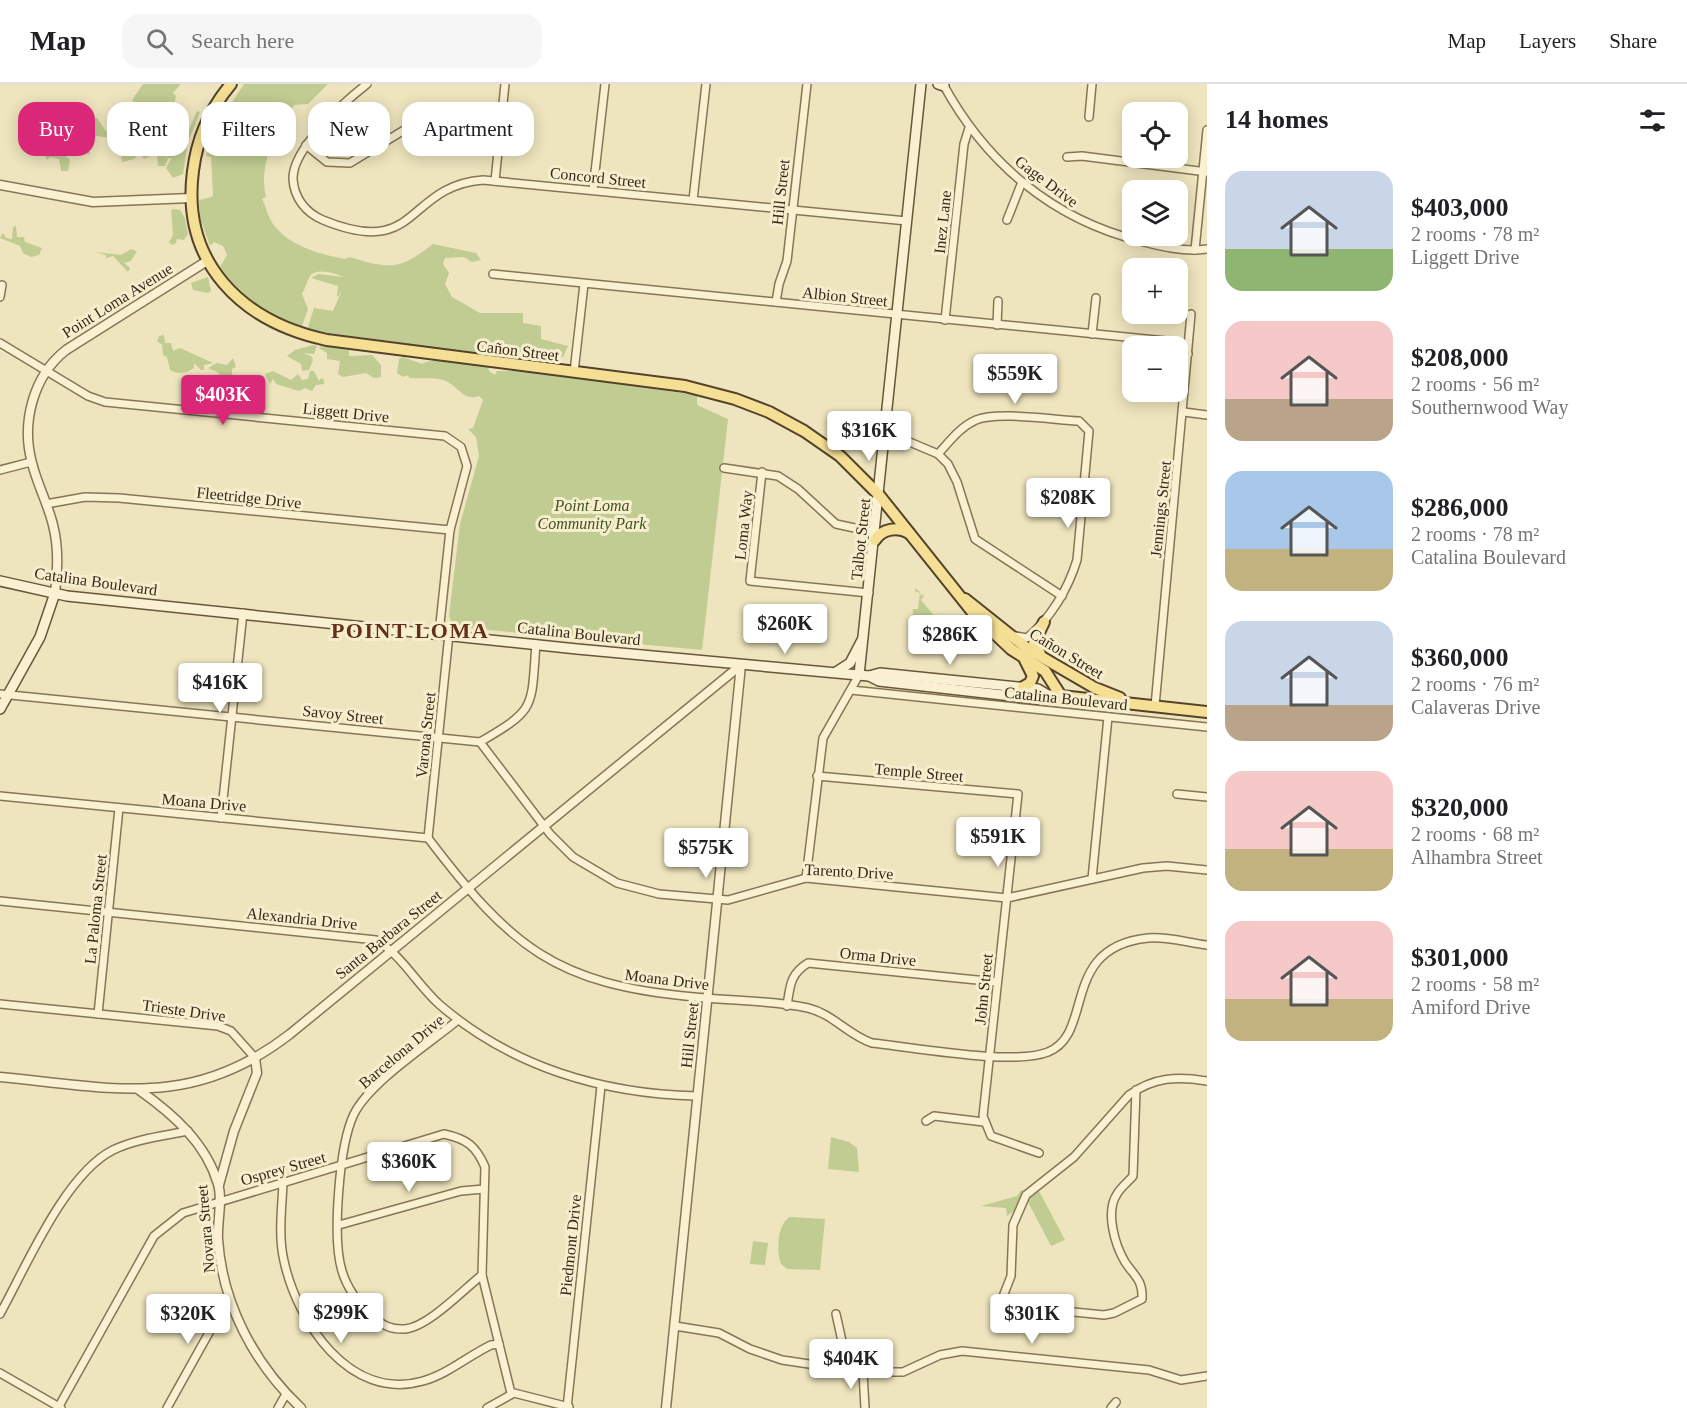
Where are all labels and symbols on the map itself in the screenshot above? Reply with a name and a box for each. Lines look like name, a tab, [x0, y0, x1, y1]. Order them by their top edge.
street label: Gage Drive	[1011, 152, 1081, 211]
street label: Hill Street	[769, 158, 792, 226]
street label: Concord Street	[549, 164, 647, 191]
street label: Inez Lane	[931, 190, 954, 255]
street label: Point Loma Avenue	[59, 260, 176, 341]
street label: Albion Street	[801, 284, 889, 309]
street label: Cañon Street	[476, 337, 561, 364]
pin: $559K	[973, 354, 1057, 405]
pin: $403K	[181, 375, 265, 426]
street label: Liggett Drive	[302, 400, 390, 426]
pin: $316K	[827, 411, 911, 462]
street label: Jennings Street	[1147, 459, 1175, 558]
pin: $208K	[1026, 478, 1110, 529]
street label: Fleetridge Drive	[196, 484, 302, 512]
street label: Loma Way	[731, 489, 757, 561]
park label: Point Loma Community Park	[538, 497, 647, 533]
street label: Talbot Street	[848, 497, 873, 581]
street label: Catalina Boulevard	[33, 564, 158, 599]
pin: $260K	[743, 604, 827, 655]
pin: $286K	[908, 615, 992, 666]
district label: POINT LOMA	[331, 618, 489, 643]
street label: Catalina Boulevard	[516, 619, 641, 648]
street label: Cañon Street	[1027, 625, 1107, 682]
pin: $416K	[178, 663, 262, 714]
street label: Catalina Boulevard	[1003, 684, 1128, 713]
street label: Varona Street	[413, 691, 439, 779]
street label: Savoy Street	[302, 702, 385, 728]
street label: Temple Street	[874, 760, 965, 786]
street label: Moana Drive	[161, 790, 247, 815]
pin: $591K	[956, 817, 1040, 868]
pin: $575K	[664, 828, 748, 879]
street label: La Paloma Street	[81, 853, 110, 965]
street label: Tarento Drive	[804, 861, 894, 882]
street label: Santa Barbara Street	[332, 886, 445, 982]
street label: Alexandria Drive	[246, 904, 358, 933]
street label: Orma Drive	[839, 944, 917, 969]
street label: John Street	[971, 952, 996, 1026]
street label: Moana Drive	[624, 966, 710, 993]
street label: Trieste Drive	[141, 996, 227, 1025]
street label: Hill Street	[678, 1001, 701, 1069]
street label: Barcelona Drive	[356, 1011, 447, 1092]
pin: $360K	[367, 1142, 451, 1193]
street label: Osprey Street	[239, 1148, 328, 1190]
street label: Novara Street	[193, 1184, 218, 1274]
street label: Piedmont Drive	[557, 1194, 584, 1297]
pin: $299K	[299, 1293, 383, 1344]
pin: $320K	[146, 1294, 230, 1345]
pin: $301K	[990, 1294, 1074, 1345]
pin: $404K	[809, 1339, 893, 1390]

